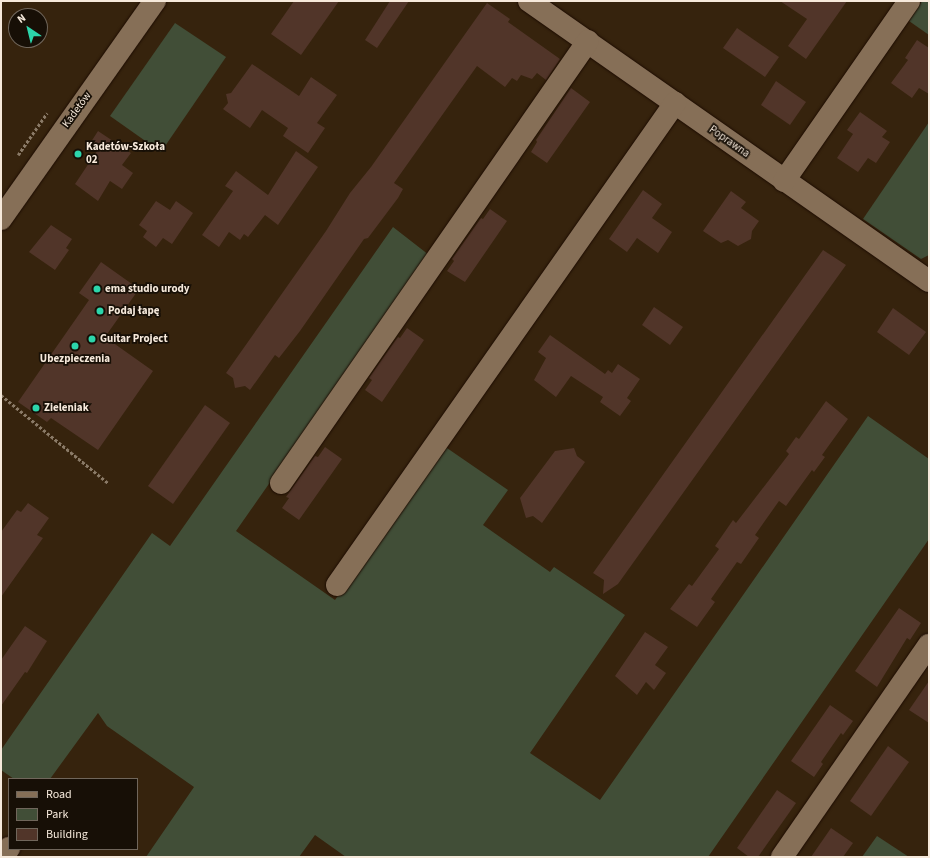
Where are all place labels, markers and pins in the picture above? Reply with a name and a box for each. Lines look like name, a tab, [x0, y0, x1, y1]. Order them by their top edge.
place label: Kadetów-Szkoła 02	[86, 141, 165, 167]
marker: Kadetów-Szkoła 02	[73, 149, 83, 159]
place label: ema studio urody	[105, 282, 190, 296]
marker: ema studio urody	[92, 284, 102, 294]
place label: Podaj łapę	[108, 304, 160, 318]
marker: Podaj łapę	[95, 306, 105, 316]
place label: Guitar Project	[100, 332, 168, 346]
marker: Guitar Project	[87, 334, 97, 344]
marker: Ubezpieczenia	[70, 341, 80, 351]
place label: Ubezpieczenia	[40, 352, 110, 366]
place label: Zieleniak	[44, 401, 89, 415]
marker: Zieleniak	[31, 403, 41, 413]

